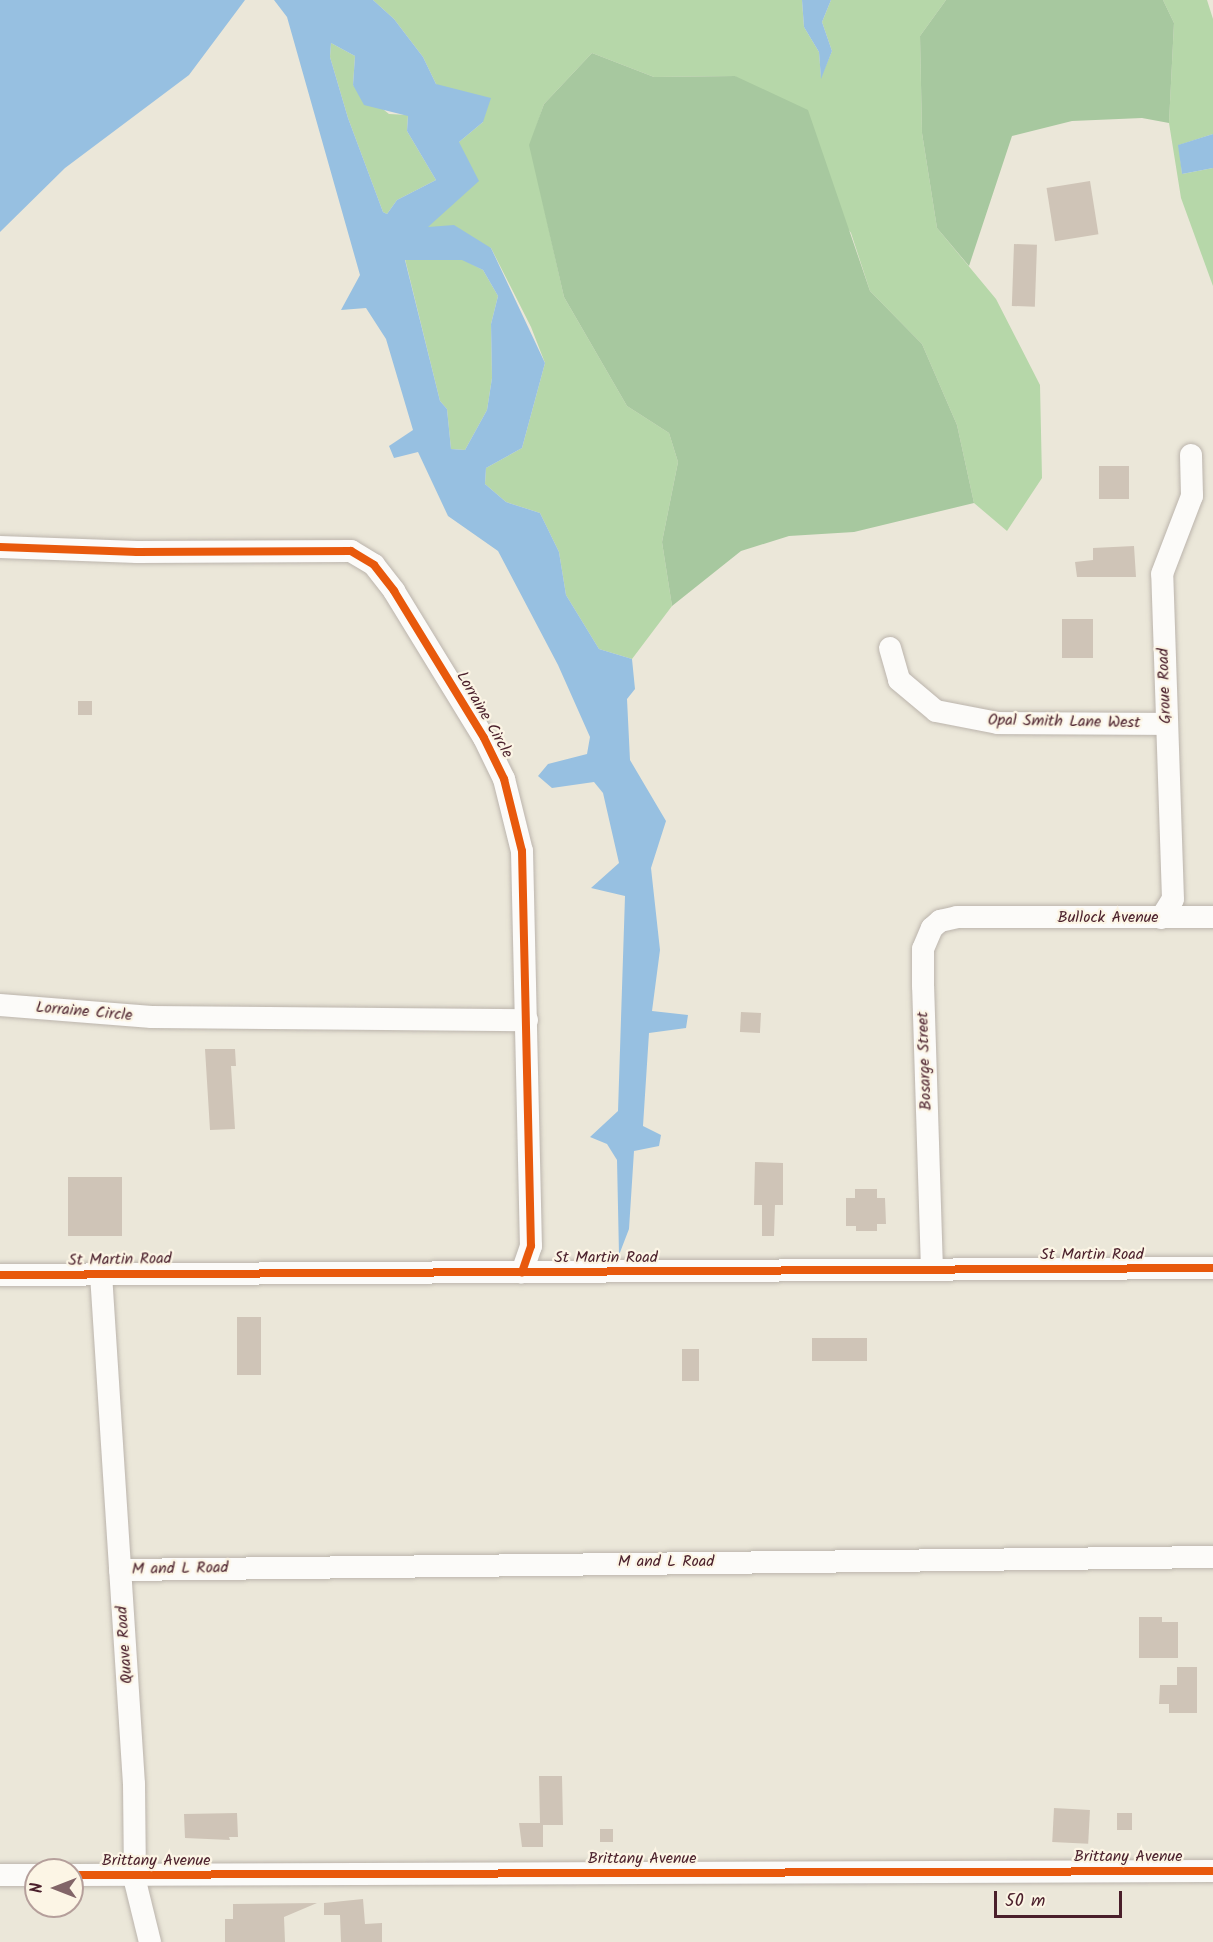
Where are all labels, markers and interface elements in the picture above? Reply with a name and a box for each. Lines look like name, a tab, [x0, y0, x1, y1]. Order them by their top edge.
street label: Groue Road	[1154, 648, 1176, 724]
street label: Lorraine Circle	[451, 668, 517, 762]
street label: Opal Smith Lane West	[988, 711, 1140, 733]
street label: Bullock Avenue	[1057, 908, 1159, 928]
street label: Lorraine Circle	[35, 998, 133, 1026]
street label: Bosarge Street	[914, 1011, 936, 1111]
street label: St Martin Road	[1040, 1245, 1144, 1265]
street label: St Martin Road	[554, 1248, 658, 1268]
street label: St Martin Road	[68, 1249, 172, 1271]
street label: M and L Road	[618, 1552, 714, 1572]
street label: M and L Road	[131, 1559, 229, 1579]
street label: Quave Road	[113, 1605, 137, 1685]
street label: Brittany Avenue	[1074, 1847, 1182, 1867]
street label: Brittany Avenue	[588, 1849, 696, 1869]
street label: Brittany Avenue	[102, 1851, 210, 1871]
north arrow	[24, 1858, 84, 1918]
scale bar	[997, 1879, 1124, 1917]
text: N	[25, 1883, 50, 1893]
text: 50 m	[1005, 1887, 1045, 1916]

